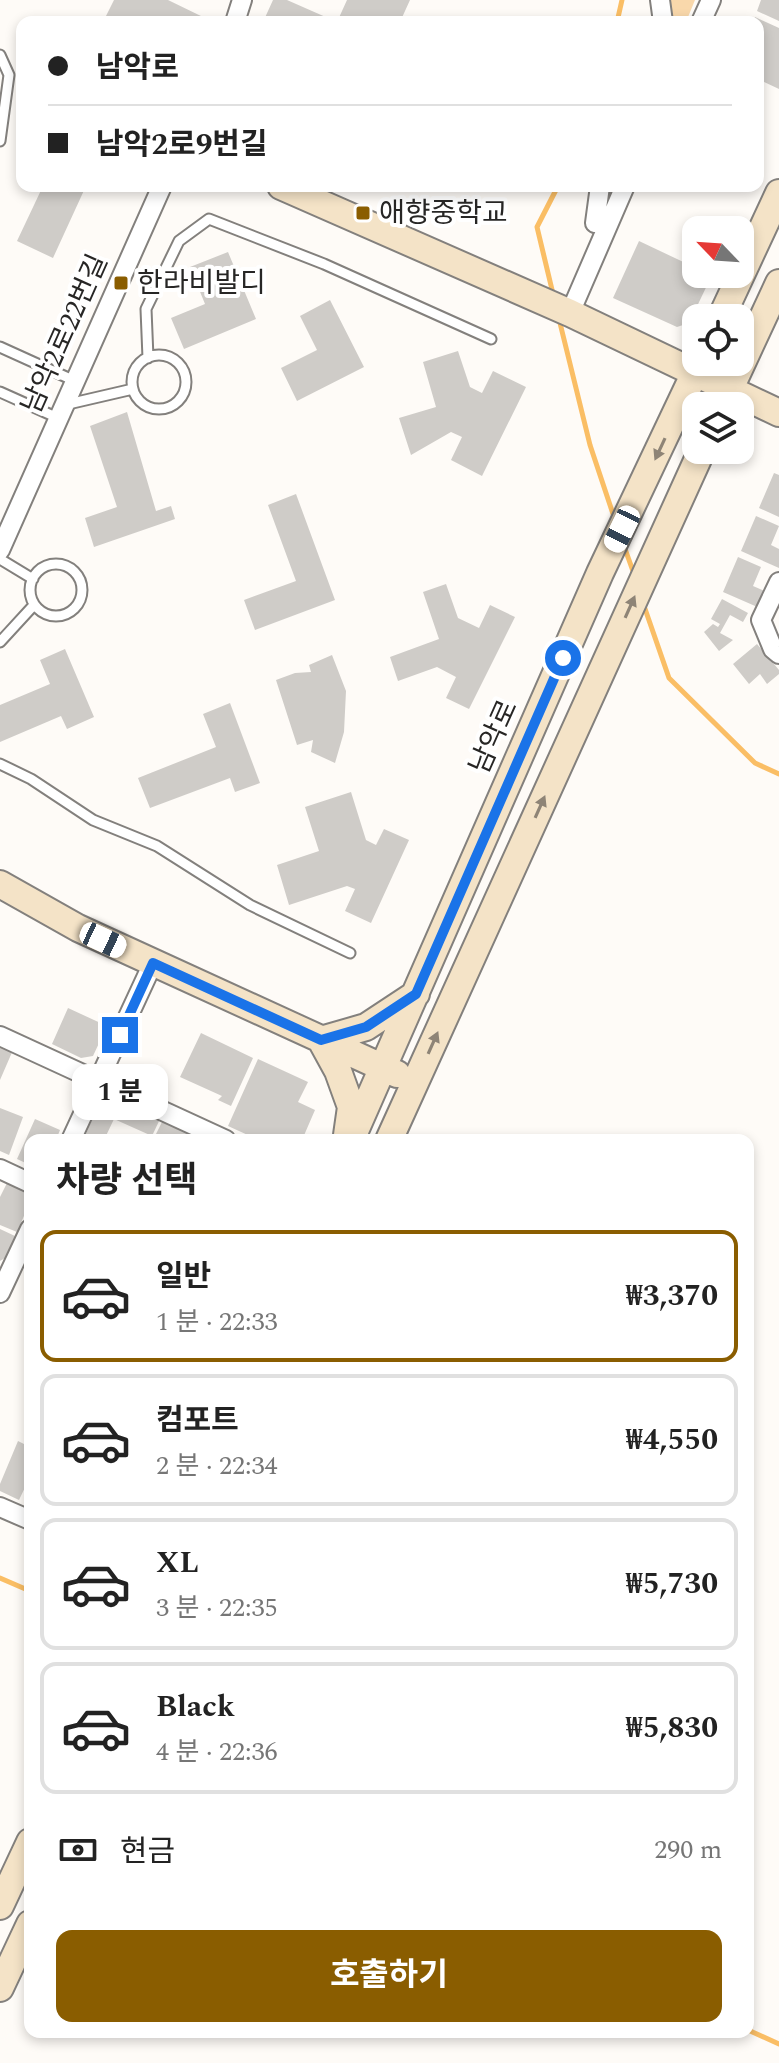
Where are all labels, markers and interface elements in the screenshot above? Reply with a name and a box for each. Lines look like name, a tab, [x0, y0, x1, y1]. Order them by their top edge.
text: 남악로	[96, 45, 179, 91]
text: 남악2로9번길	[96, 122, 268, 168]
place label: 애향중학교	[379, 192, 508, 235]
marker: 애향중학교	[354, 204, 372, 222]
north arrow	[682, 216, 754, 288]
map controls	[682, 216, 754, 464]
street label: 남악2로22번길	[11, 247, 119, 421]
place label: 한라비발디	[137, 262, 266, 305]
marker: 한라비발디	[112, 274, 130, 292]
button: locate	[682, 304, 754, 376]
button: layers	[682, 392, 754, 464]
one-way arrow	[653, 437, 667, 461]
car	[601, 502, 643, 556]
one-way arrow	[623, 595, 637, 618]
route start	[545, 640, 581, 676]
street label: 남악로	[459, 693, 529, 781]
one-way arrow	[533, 795, 547, 818]
car	[76, 919, 130, 961]
route end	[102, 1017, 138, 1053]
one-way arrow	[426, 1032, 440, 1055]
callout: 1 분	[72, 1063, 168, 1119]
text: 1 분	[97, 1072, 143, 1112]
text: 차량 선택	[56, 1154, 197, 1209]
text: 일반	[156, 1254, 211, 1300]
icon: car	[60, 1260, 132, 1332]
text: ₩3,370	[626, 1273, 718, 1319]
text: 1 분 · 22:33	[156, 1302, 277, 1342]
text: 컴포트	[156, 1398, 239, 1444]
icon: car	[60, 1404, 132, 1476]
text: ₩4,550	[626, 1417, 718, 1463]
text: 2 분 · 22:34	[156, 1446, 277, 1486]
text: XL	[156, 1540, 199, 1586]
icon: car	[60, 1548, 132, 1620]
text: ₩5,730	[626, 1561, 718, 1607]
text: 3 분 · 22:35	[156, 1588, 277, 1628]
text: Black	[156, 1684, 235, 1730]
icon: car	[60, 1692, 132, 1764]
text: ₩5,830	[626, 1705, 718, 1751]
text: 4 분 · 22:36	[156, 1732, 277, 1772]
icon: cash	[56, 1828, 100, 1872]
text: 현금	[120, 1829, 175, 1875]
text: 290 m	[654, 1830, 722, 1870]
button: 호출하기	[56, 1930, 722, 2022]

